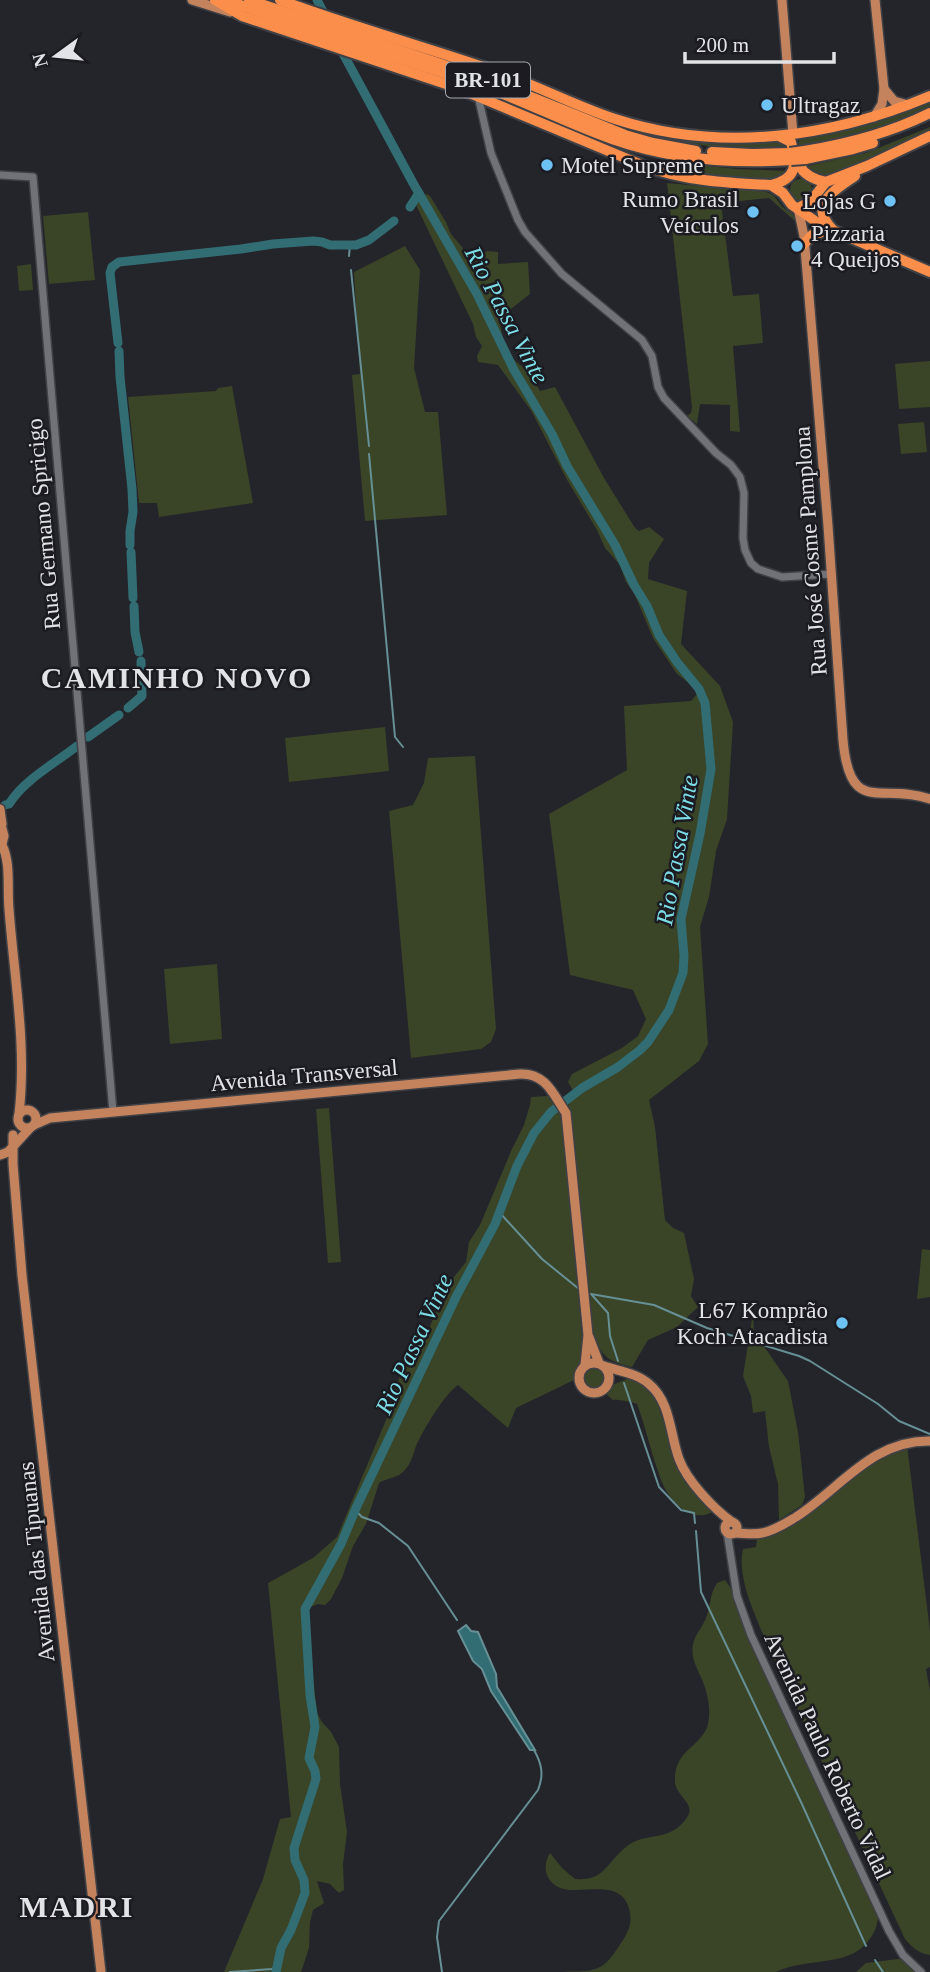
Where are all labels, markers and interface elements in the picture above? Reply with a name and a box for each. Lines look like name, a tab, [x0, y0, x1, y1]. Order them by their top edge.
north arrow	[21, 21, 91, 91]
scale bar	[685, 21, 834, 65]
text: 200 m	[696, 33, 749, 57]
text: N	[28, 51, 52, 70]
road number: BR-101	[446, 62, 530, 98]
place label: Ultragaz	[781, 93, 860, 118]
marker: Ultragaz	[759, 97, 775, 113]
place label: Motel Supreme	[561, 153, 703, 178]
marker: Motel Supreme	[539, 157, 555, 173]
place label: Rumo Brasil Veículos	[622, 187, 739, 238]
place label: Lojas G	[803, 189, 876, 214]
marker: Lojas G	[882, 193, 898, 209]
marker: Rumo Brasil Veículos	[745, 204, 761, 220]
place label: Pizzaria 4 Queijos	[811, 221, 900, 272]
marker: Pizzaria 4 Queijos	[789, 238, 805, 254]
water label: Rio Passa Vinte	[459, 241, 554, 388]
street label: Rua Germano Spricigo	[22, 417, 65, 631]
street label: Rua José Cosme Pamplona	[789, 425, 832, 676]
district label: CAMINHO NOVO	[41, 661, 313, 694]
water label: Rio Passa Vinte	[651, 773, 703, 928]
street label: Avenida Transversal	[209, 1055, 399, 1096]
water label: Rio Passa Vinte	[370, 1270, 458, 1419]
place label: L67 Komprão Koch Atacadista	[677, 1298, 828, 1349]
marker: L67 Komprão Koch Atacadista	[834, 1315, 850, 1331]
street label: Avenida das Tipuanas	[14, 1460, 59, 1663]
street label: Avenida Paulo Roberto Vidal	[759, 1629, 896, 1884]
district label: MADRI	[20, 1890, 135, 1923]

